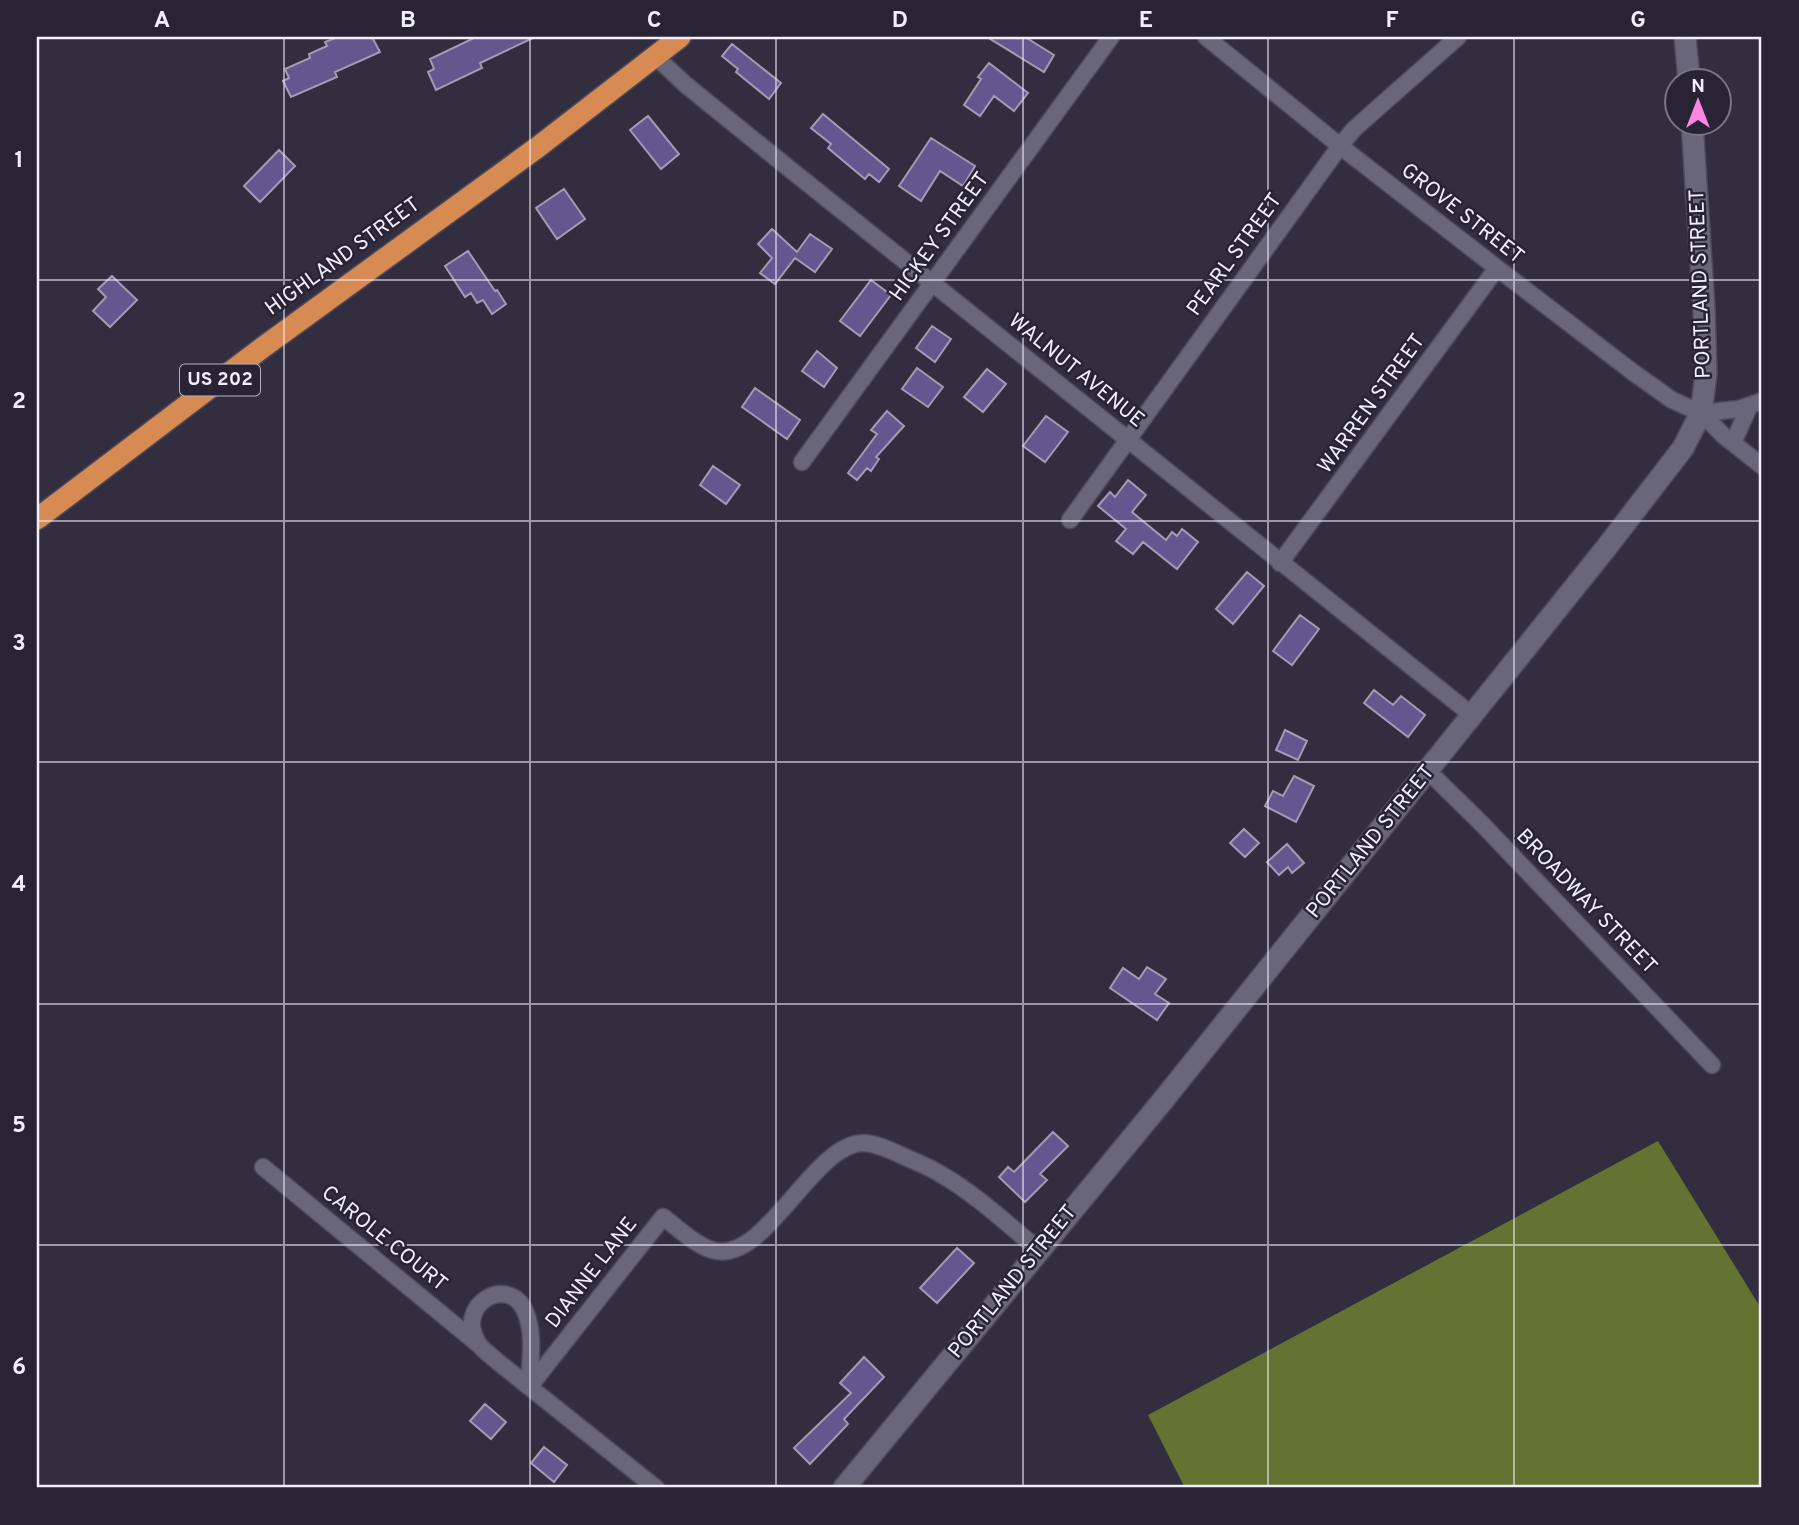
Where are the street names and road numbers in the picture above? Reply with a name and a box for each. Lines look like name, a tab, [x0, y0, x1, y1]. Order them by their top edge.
street label: GROVE STREET	[1395, 157, 1529, 271]
street label: HICKEY STREET	[884, 167, 996, 307]
street label: PEARL STREET	[1181, 188, 1289, 322]
street label: PORTLAND STREET	[1684, 189, 1718, 379]
street label: HIGHLAND STREET	[260, 192, 426, 322]
street label: WALNUT AVENUE	[1003, 308, 1149, 434]
street label: WARREN STREET	[1312, 329, 1432, 479]
road number: US 202	[180, 364, 260, 396]
street label: PORTLAND STREET	[1301, 760, 1441, 924]
street label: BROADWAY STREET	[1510, 824, 1662, 980]
street label: CAROLE COURT	[316, 1180, 452, 1298]
street label: PORTLAND STREET	[943, 1200, 1083, 1364]
street label: DIANNE LANE	[540, 1212, 644, 1334]

